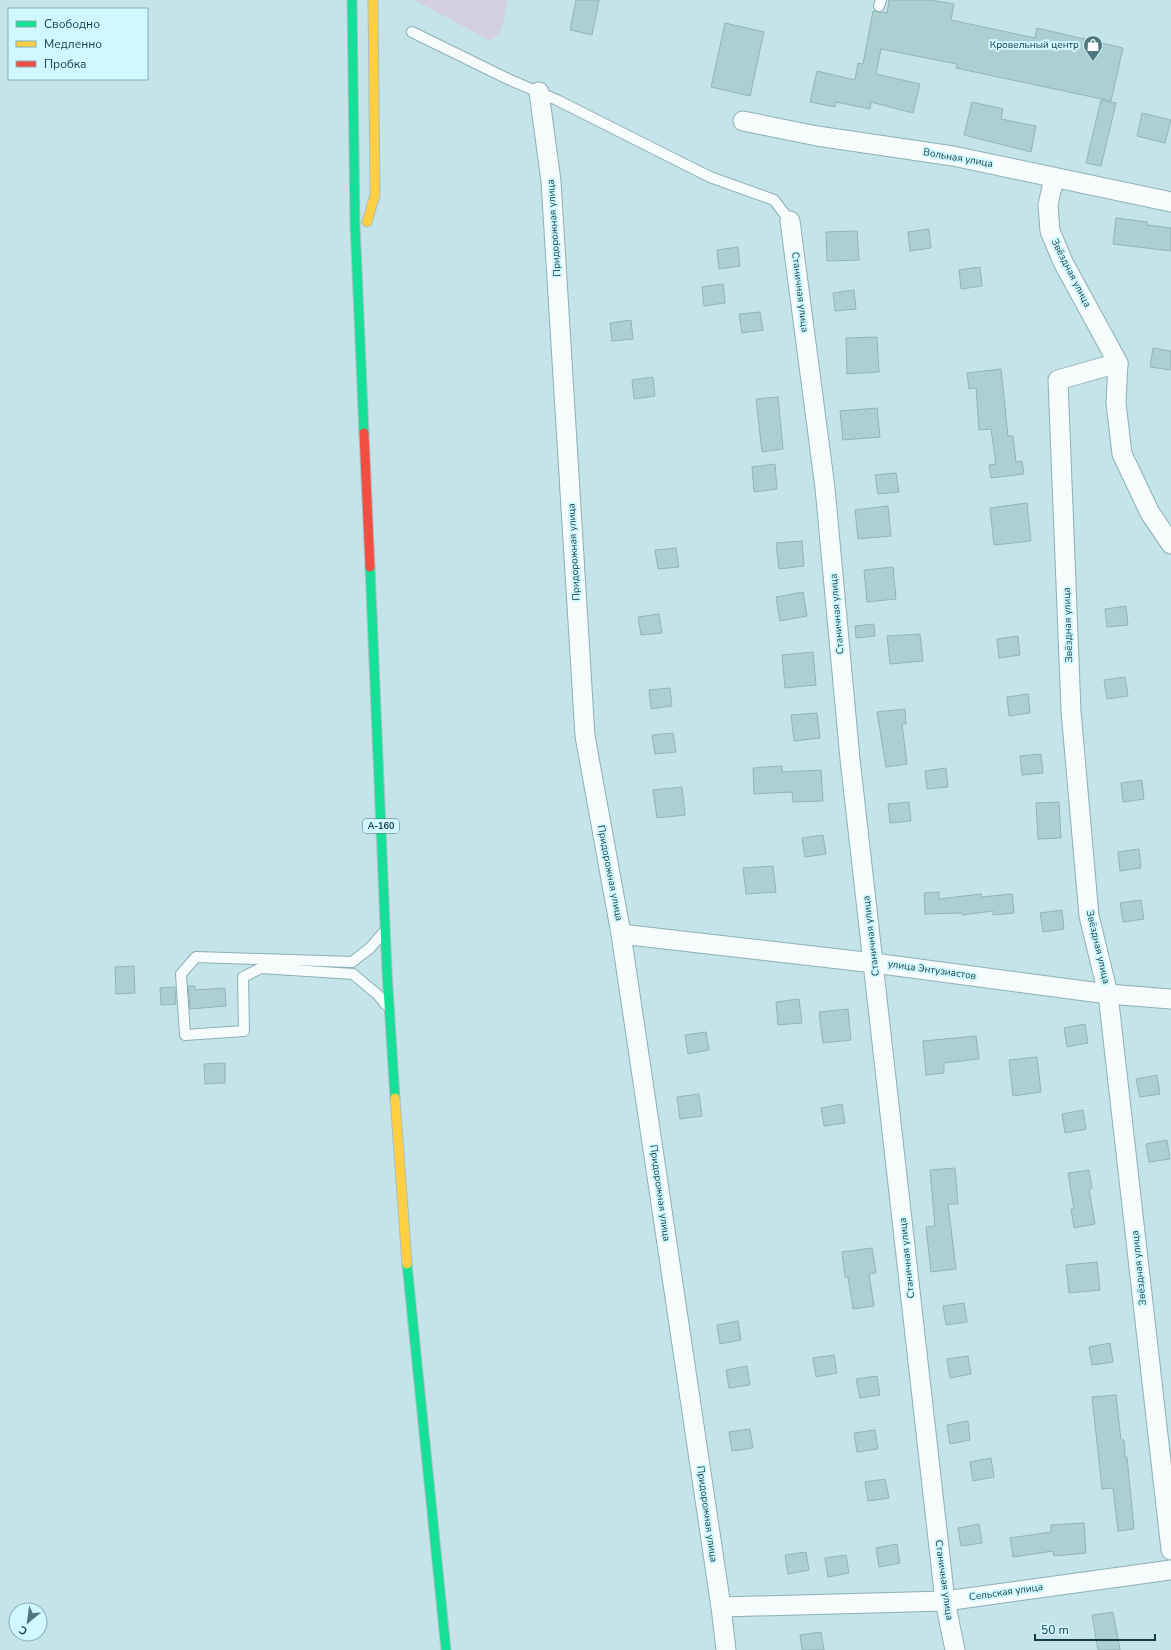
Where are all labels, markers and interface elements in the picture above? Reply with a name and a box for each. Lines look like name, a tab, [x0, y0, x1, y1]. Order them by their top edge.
legend	[8, 8, 148, 80]
text: Свободно	[44, 16, 100, 32]
shop icon: Кровельный центр	[1082, 34, 1104, 62]
text: Медленно	[44, 36, 102, 52]
place label: Кровельный центр	[990, 38, 1079, 52]
text: Пробка	[44, 56, 87, 72]
street label: Вольная улица	[922, 145, 994, 171]
street label: Придорожная улица	[544, 179, 564, 277]
street label: Звёздная улица	[1048, 236, 1094, 310]
street label: Станичная улица	[788, 251, 812, 333]
street label: Придорожная улица	[564, 503, 584, 601]
street label: Станичная улица	[827, 573, 847, 655]
street label: Звёздная улица	[1060, 587, 1076, 663]
road number: А-160	[363, 819, 399, 833]
street label: Придорожная улица	[594, 824, 626, 922]
street label: Станичная улица	[859, 895, 883, 977]
street label: Звёздная улица	[1083, 909, 1113, 985]
street label: улица Энтузиастов	[887, 957, 978, 983]
street label: Придорожная улица	[646, 1144, 674, 1242]
street label: Станичная улица	[896, 1217, 918, 1299]
street label: Звёздная улица	[1128, 1230, 1150, 1306]
street label: Придорожная улица	[693, 1465, 721, 1563]
street label: Станичная улица	[931, 1539, 957, 1621]
street label: Сельская улица	[968, 1580, 1044, 1604]
north arrow	[8, 1602, 48, 1642]
scale bar	[1035, 1616, 1155, 1642]
text: С	[16, 1622, 30, 1639]
text: 50 m	[1041, 1622, 1069, 1638]

